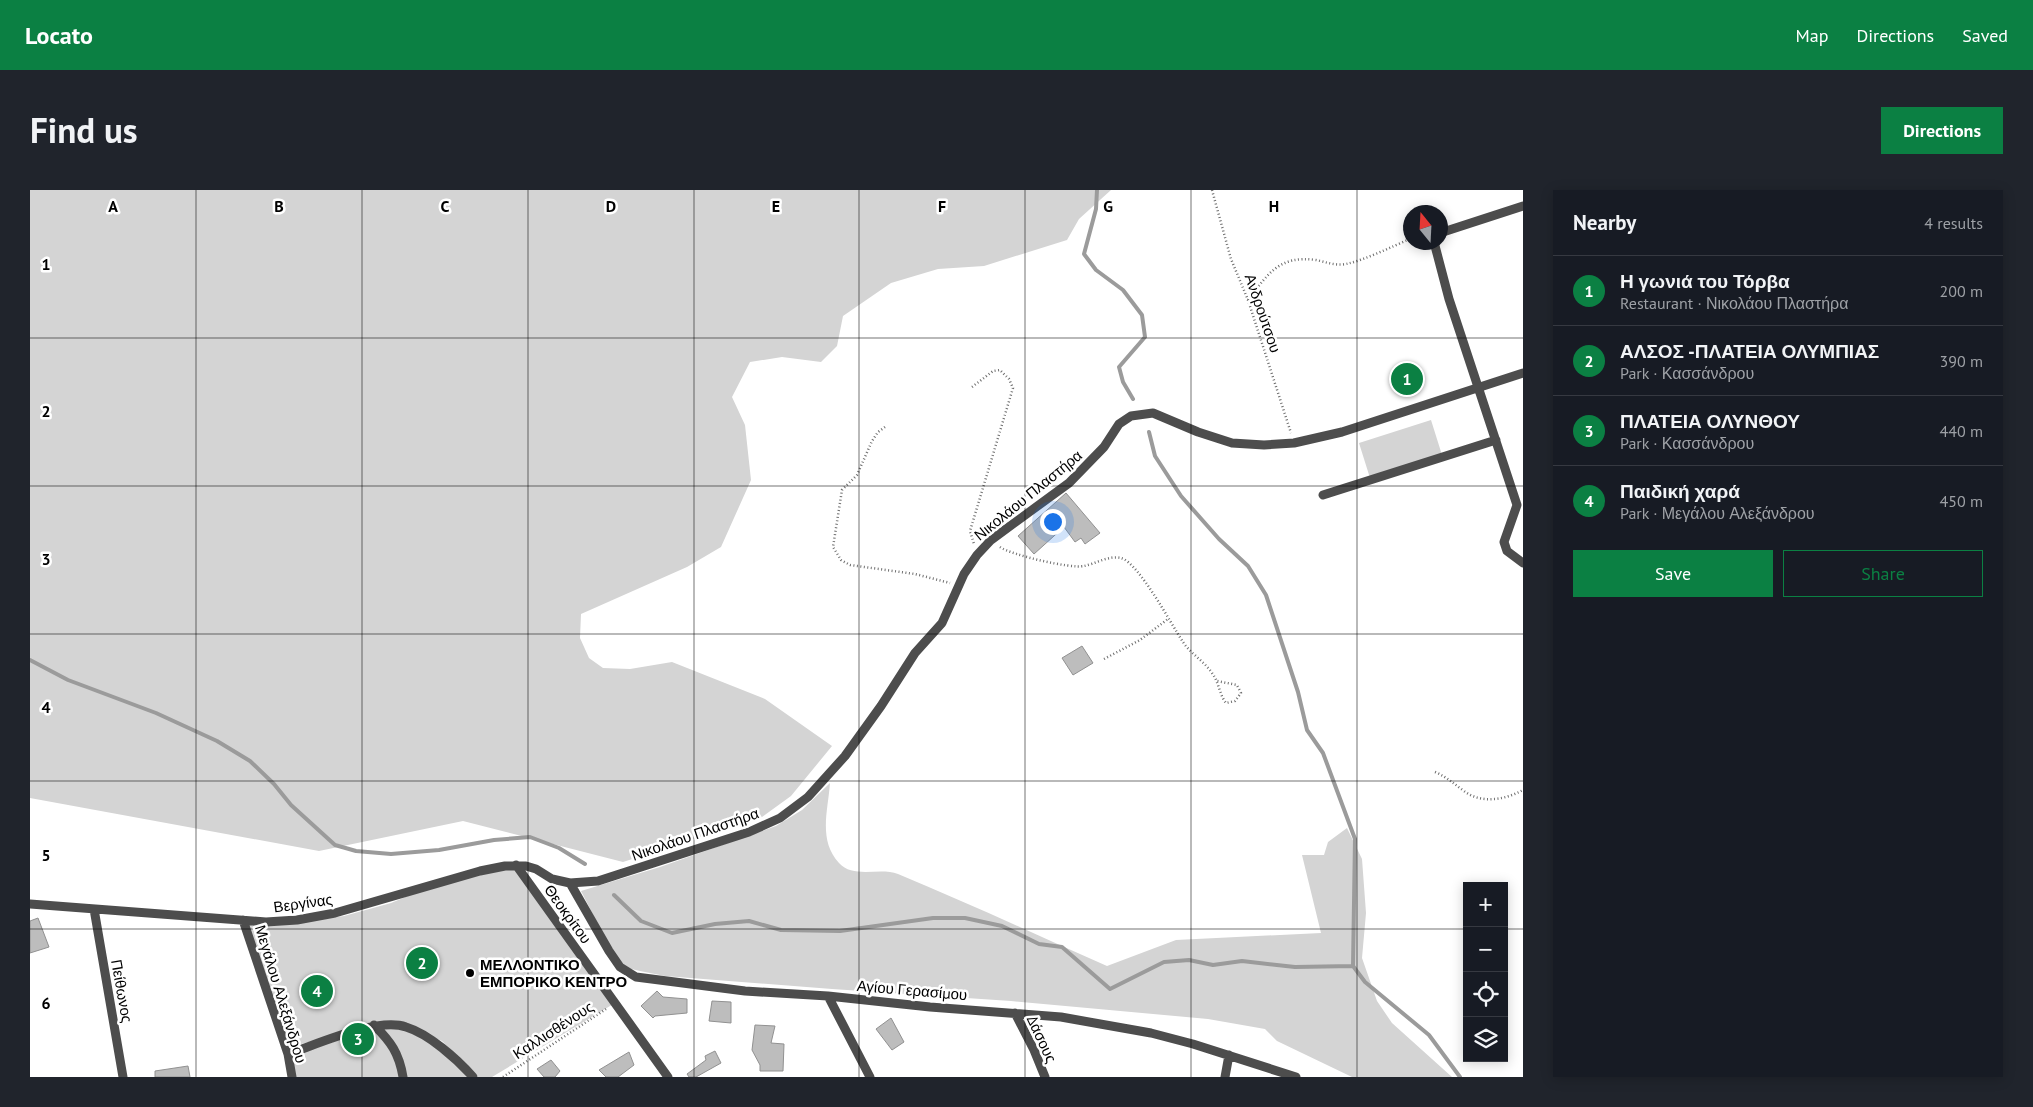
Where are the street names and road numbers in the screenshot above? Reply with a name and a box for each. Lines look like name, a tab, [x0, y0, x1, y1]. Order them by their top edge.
street label: Ανδρούτσου	[1241, 271, 1285, 355]
street label: Νικολάου Πλαστήρα	[970, 445, 1086, 544]
street label: Νικολάου Πλαστήρα	[629, 803, 762, 865]
street label: Θεοκρίτου	[540, 881, 596, 947]
street label: Βεργίνας	[272, 889, 334, 917]
street label: Μεγάλου Αλεξάνδρου	[251, 923, 311, 1065]
street label: Πείθωνος	[107, 958, 137, 1024]
street label: Αγίου Γερασίμου	[856, 976, 968, 1004]
street label: Καλλισθένους	[509, 997, 597, 1063]
street label: Δάσους	[1023, 1012, 1061, 1066]

